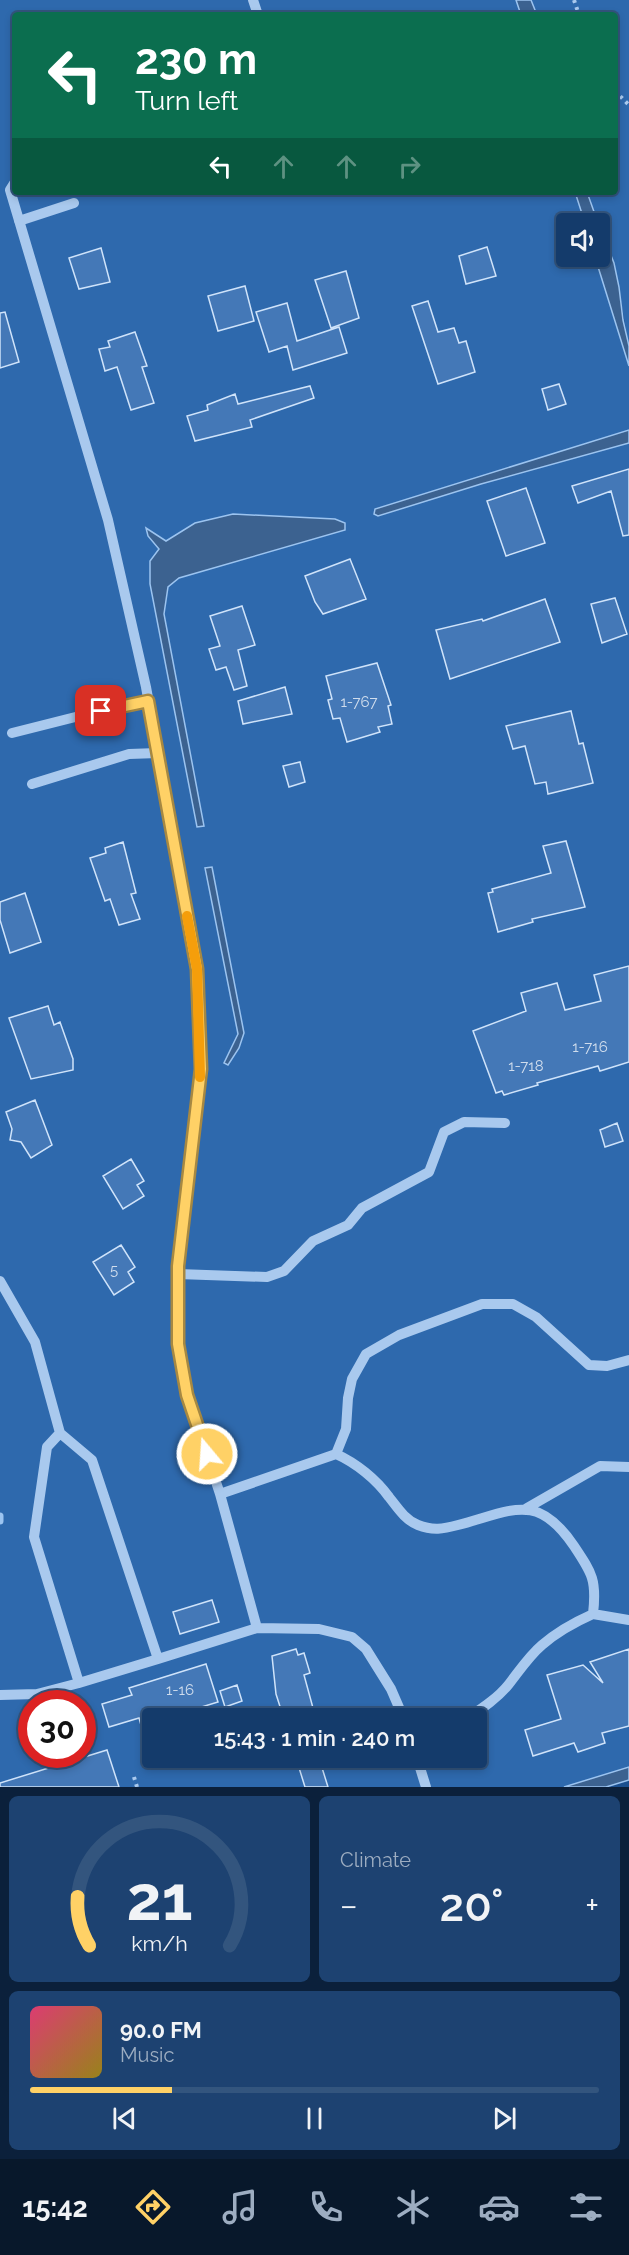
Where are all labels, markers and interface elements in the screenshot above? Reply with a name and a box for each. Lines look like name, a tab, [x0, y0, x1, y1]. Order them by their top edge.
text: 230 m	[135, 35, 257, 84]
icon: left	[36, 36, 114, 114]
text: Turn left	[135, 85, 238, 116]
icon: left	[204, 150, 237, 183]
icon: ahead	[267, 150, 300, 183]
icon: ahead	[330, 150, 363, 183]
icon: right	[393, 150, 426, 183]
map controls	[556, 213, 610, 267]
button: sound	[556, 213, 610, 267]
pin	[75, 685, 126, 736]
house number: 1-767	[340, 693, 378, 711]
icon: arrive	[84, 694, 117, 727]
house number: 1-716	[572, 1038, 608, 1056]
house number: 1-718	[508, 1057, 544, 1075]
house number: 5	[110, 1261, 118, 1279]
position arrow	[175, 1422, 239, 1486]
house number: 1-16	[166, 1681, 194, 1699]
speed limit sign: 30	[18, 1690, 96, 1768]
text: 15:43 · 1 min · 240 m	[214, 1725, 415, 1751]
text: Climate	[340, 1848, 411, 1872]
text: 21	[126, 1861, 193, 1935]
text: 20°	[440, 1879, 504, 1932]
text: −	[340, 1886, 358, 1925]
text: +	[585, 1886, 599, 1925]
text: km/h	[131, 1931, 188, 1956]
text: 90.0 FM	[120, 2017, 202, 2043]
text: Music	[120, 2043, 174, 2067]
icon: previous	[108, 2102, 141, 2135]
icon: pause	[298, 2102, 331, 2135]
icon: next	[488, 2102, 521, 2135]
icon: directions	[132, 2186, 174, 2228]
icon: music	[219, 2186, 261, 2228]
icon: phone	[305, 2186, 347, 2228]
icon: climate	[392, 2186, 434, 2228]
icon: car	[478, 2186, 520, 2228]
icon: filters	[565, 2186, 607, 2228]
text: 15:42	[22, 2192, 88, 2223]

